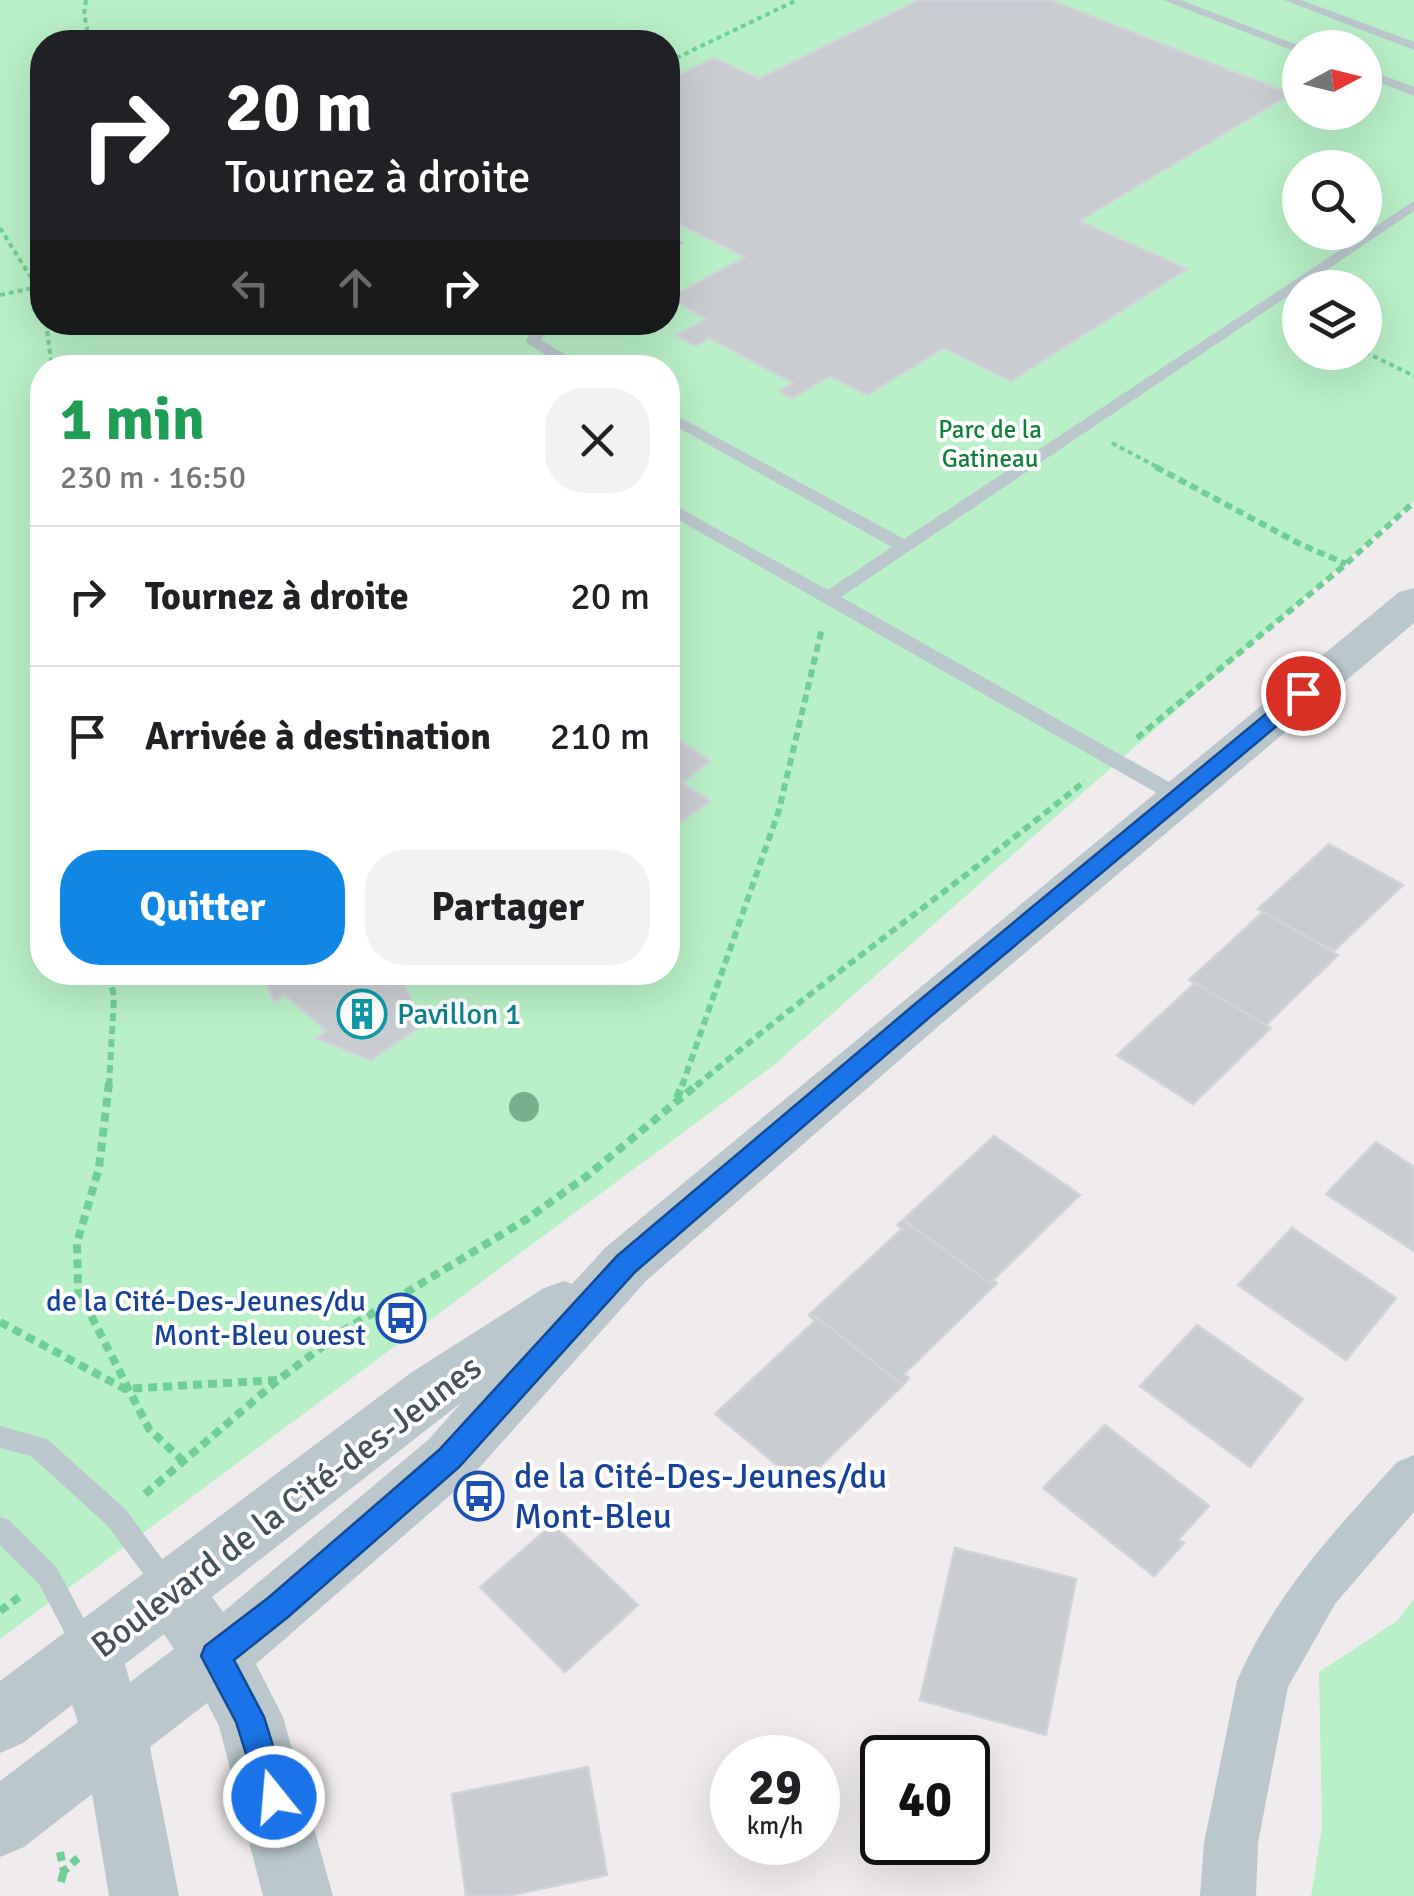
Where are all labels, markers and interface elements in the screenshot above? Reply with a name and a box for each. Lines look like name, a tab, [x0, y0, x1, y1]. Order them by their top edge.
north arrow	[1282, 30, 1382, 130]
map controls	[1282, 30, 1382, 370]
text: 20 m	[225, 64, 373, 150]
icon: right	[60, 70, 190, 200]
text: Tournez à droite	[225, 150, 531, 205]
button: search	[1282, 150, 1382, 250]
icon: left	[223, 260, 278, 315]
icon: ahead	[328, 260, 383, 315]
icon: right	[433, 260, 488, 315]
button: layers	[1282, 270, 1382, 370]
text: 1 min	[60, 383, 205, 457]
button: close	[545, 388, 650, 493]
park label: Parc de la Gatineau	[938, 414, 1042, 474]
text: 230 m · 16:50	[60, 458, 246, 497]
icon: right	[60, 569, 115, 624]
text: Tournez à droite	[145, 573, 409, 620]
text: 20 m	[570, 573, 650, 620]
pin	[1261, 651, 1346, 736]
icon: arrive	[1276, 666, 1331, 721]
icon: arrive	[60, 709, 115, 764]
text: Arrivée à destination	[145, 713, 491, 760]
text: 210 m	[550, 713, 650, 760]
button: Quitter	[60, 850, 345, 965]
button: Partager	[365, 850, 650, 965]
building icon: Pavillon 1	[336, 988, 388, 1040]
place label: Pavillon 1	[397, 996, 521, 1033]
place label: de la Cité-Des-Jeunes/du Mont-Bleu ouest	[46, 1283, 366, 1354]
bus stop icon: de la Cité-Des-Jeunes/du Mont-Bleu ouest	[375, 1292, 427, 1344]
street label: Boulevard de la Cité-des-Jeunes	[83, 1346, 490, 1667]
place label: de la Cité-Des-Jeunes/du Mont-Bleu	[514, 1455, 887, 1538]
bus stop icon: de la Cité-Des-Jeunes/du Mont-Bleu	[453, 1470, 505, 1522]
speed limit sign: 40	[860, 1735, 990, 1865]
position arrow	[222, 1745, 326, 1849]
text: 29	[748, 1757, 802, 1819]
text: km/h	[747, 1810, 803, 1841]

